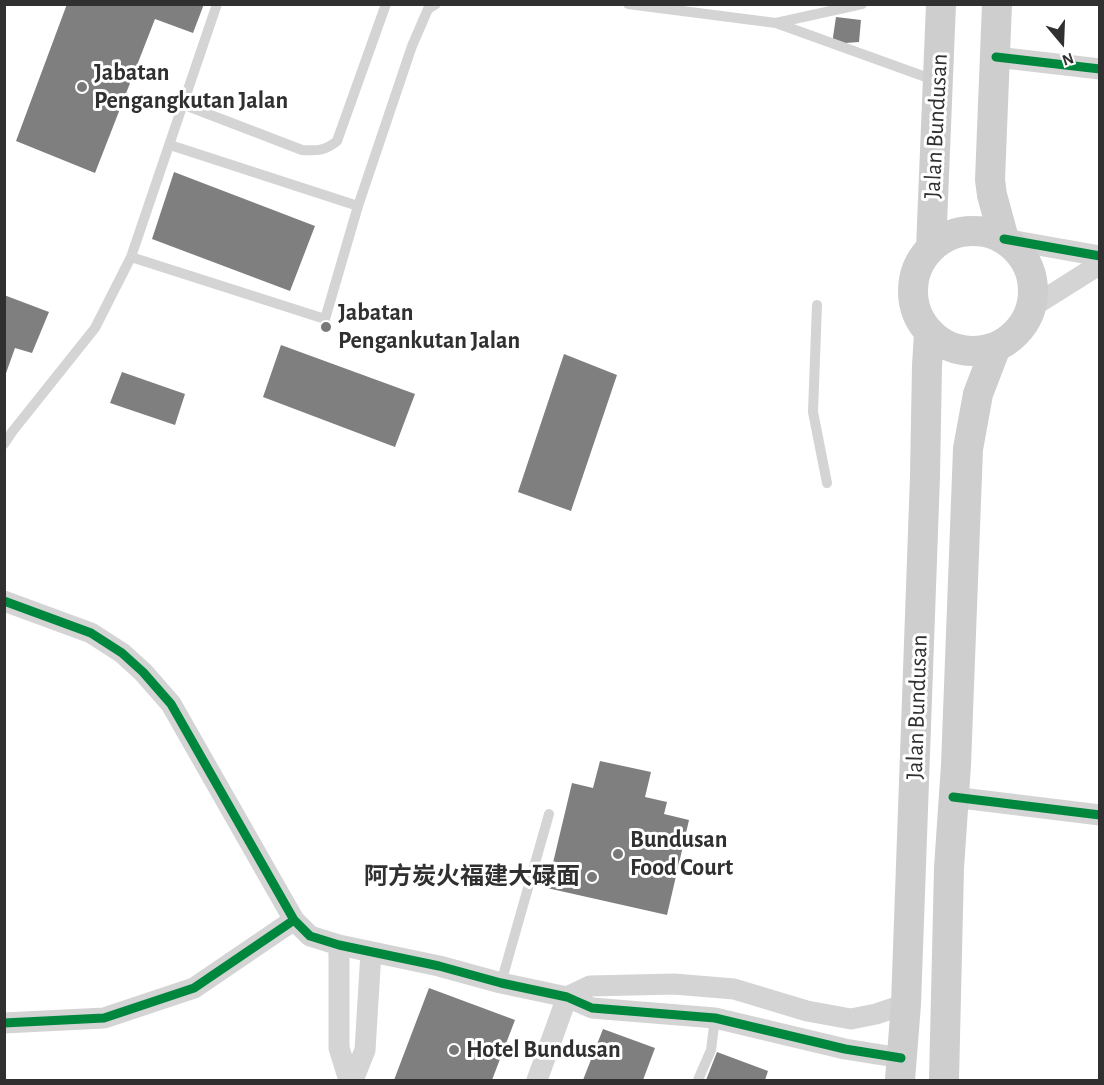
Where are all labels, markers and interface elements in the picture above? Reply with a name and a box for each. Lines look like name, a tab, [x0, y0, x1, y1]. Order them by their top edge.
north arrow	[1032, 12, 1092, 72]
text: N	[1060, 50, 1076, 68]
street label: Jalan Bundusan	[918, 53, 954, 199]
place label: Jabatan Pengangkutan Jalan	[94, 59, 288, 115]
marker: Jabatan Pengangkutan Jalan	[75, 80, 89, 94]
place label: Jabatan Pengankutan Jalan	[338, 299, 520, 355]
marker: Jabatan Pengankutan Jalan	[319, 320, 333, 334]
street label: Jalan Bundusan	[900, 634, 934, 780]
place label: Bundusan Food Court	[630, 826, 733, 882]
marker: Bundusan Food Court	[611, 847, 625, 861]
place label: 阿方炭火福建大碌面	[364, 863, 580, 891]
marker: 阿方炭火福建大碌面	[585, 870, 599, 884]
place label: Hotel Bundusan	[466, 1036, 621, 1064]
marker: Hotel Bundusan	[447, 1043, 461, 1057]

